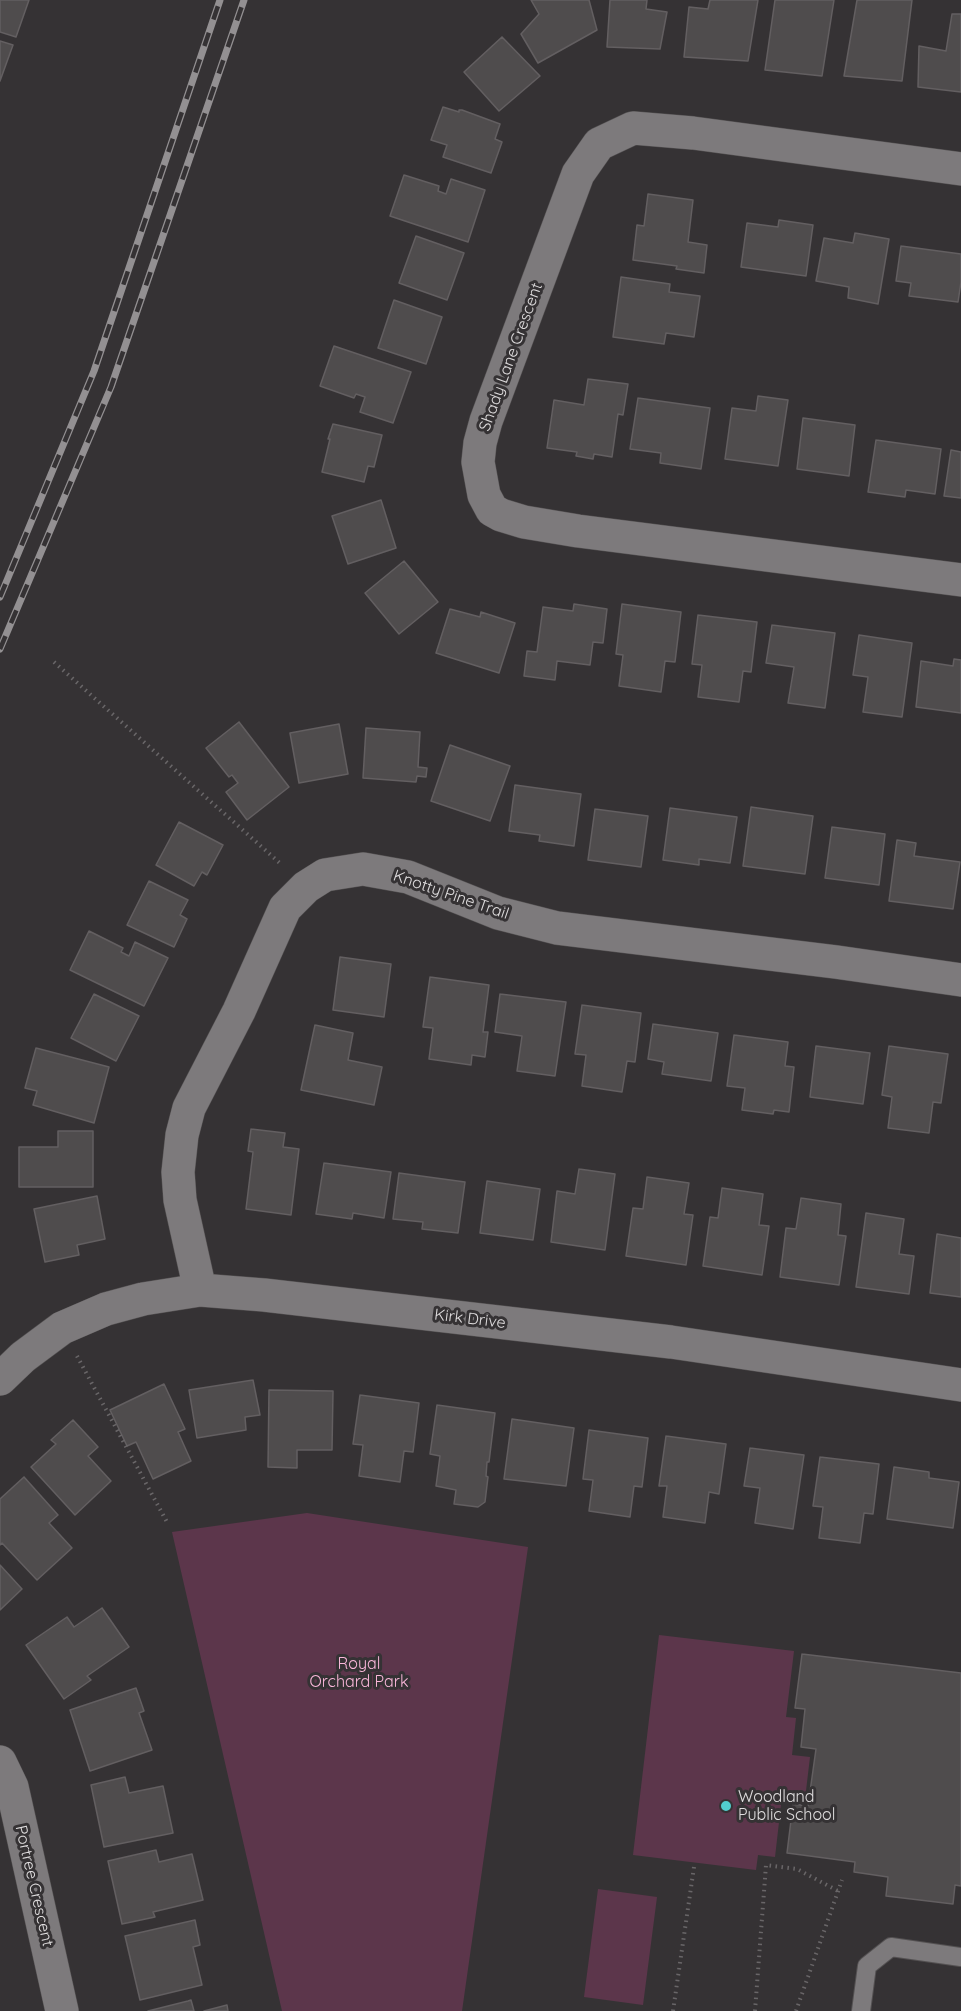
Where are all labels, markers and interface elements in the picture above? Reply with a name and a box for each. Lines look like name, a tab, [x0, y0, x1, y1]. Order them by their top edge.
street label: Shady Lane Crescent	[475, 280, 547, 434]
street label: Knotty Pine Trail	[391, 866, 511, 924]
street label: Kirk Drive	[433, 1305, 507, 1333]
park label: Royal Orchard Park	[310, 1654, 408, 1692]
place label: Woodland Public School	[738, 1787, 835, 1825]
marker: Woodland Public School	[719, 1799, 733, 1813]
street label: Portree Crescent	[11, 1824, 57, 1948]

